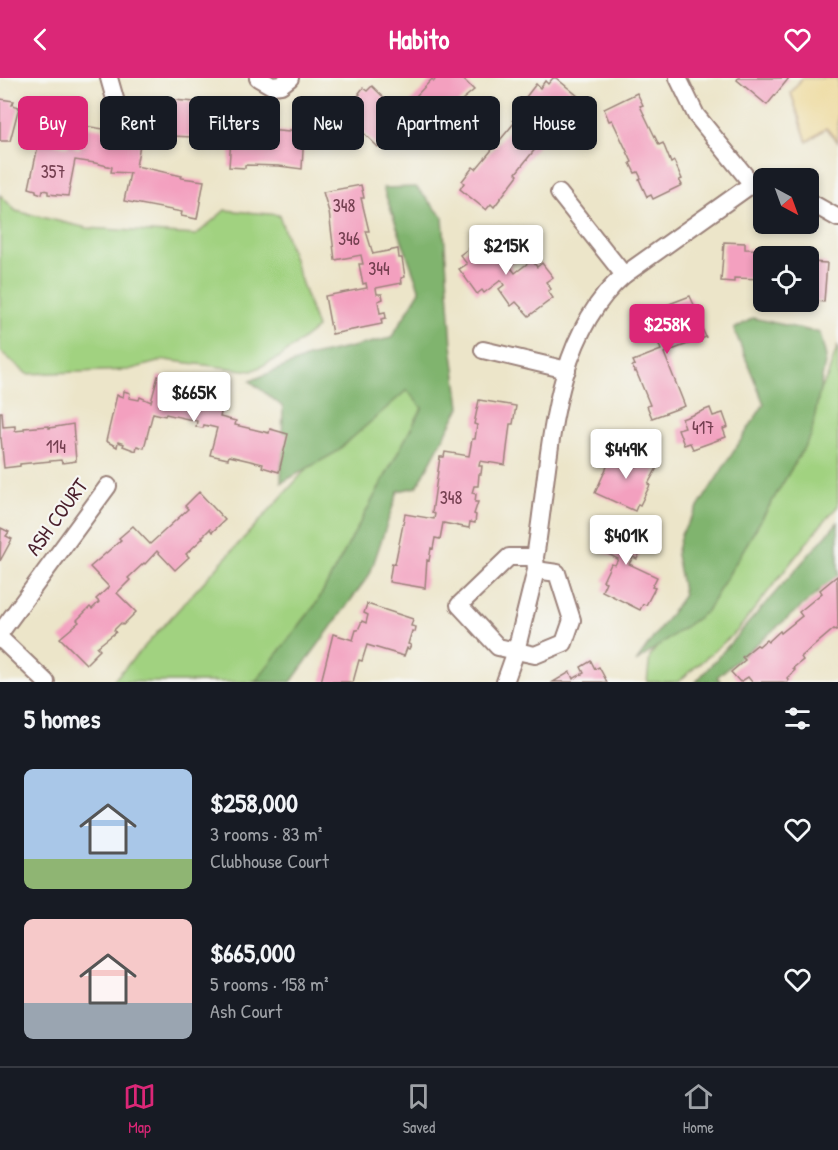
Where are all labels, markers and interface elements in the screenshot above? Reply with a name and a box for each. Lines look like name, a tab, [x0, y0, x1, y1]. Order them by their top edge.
text: Habito	[389, 21, 449, 57]
icon: back	[24, 23, 57, 56]
icon: heart	[781, 23, 814, 56]
chip: Buy	[18, 96, 88, 150]
chip: Rent	[100, 96, 177, 150]
chip: Filters	[189, 96, 280, 150]
chip: New	[292, 96, 364, 150]
chip: Apartment	[376, 96, 500, 150]
chip: House	[512, 96, 597, 150]
house number: 357	[41, 159, 65, 184]
north arrow	[753, 168, 819, 234]
map controls	[753, 168, 819, 312]
house number: 348	[333, 193, 356, 218]
pin: $215K	[464, 225, 548, 276]
house number: 346	[338, 226, 360, 251]
text: $215K	[483, 231, 529, 258]
button: locate	[753, 246, 819, 312]
house number: 344	[368, 256, 390, 281]
pin: $258K	[625, 304, 709, 355]
text: $258K	[643, 310, 691, 337]
pin: $665K	[152, 372, 236, 423]
text: $665K	[171, 378, 217, 405]
house number: 417	[692, 415, 714, 440]
pin: $449K	[584, 429, 668, 480]
house number: 114	[46, 434, 66, 459]
text: $449K	[605, 435, 647, 462]
street label: ASH COURT	[19, 471, 95, 561]
house number: 348	[440, 485, 463, 510]
pin: $401K	[584, 515, 668, 566]
text: $401K	[604, 521, 648, 548]
text: 5 homes	[24, 701, 100, 736]
icon: filters	[781, 702, 814, 735]
text: $258,000	[210, 785, 298, 820]
icon: home	[72, 793, 144, 865]
icon: heart	[781, 813, 814, 846]
text: 3 rooms · 83 m²	[210, 820, 322, 847]
text: Clubhouse Court	[210, 847, 329, 874]
text: $665,000	[210, 935, 295, 970]
icon: home	[72, 943, 144, 1015]
icon: heart	[781, 963, 814, 996]
text: 5 rooms · 158 m²	[210, 970, 329, 997]
text: Ash Court	[210, 997, 282, 1024]
tab: Map	[123, 1080, 156, 1138]
tab: Saved	[402, 1080, 435, 1138]
tab: Home	[682, 1080, 715, 1138]

